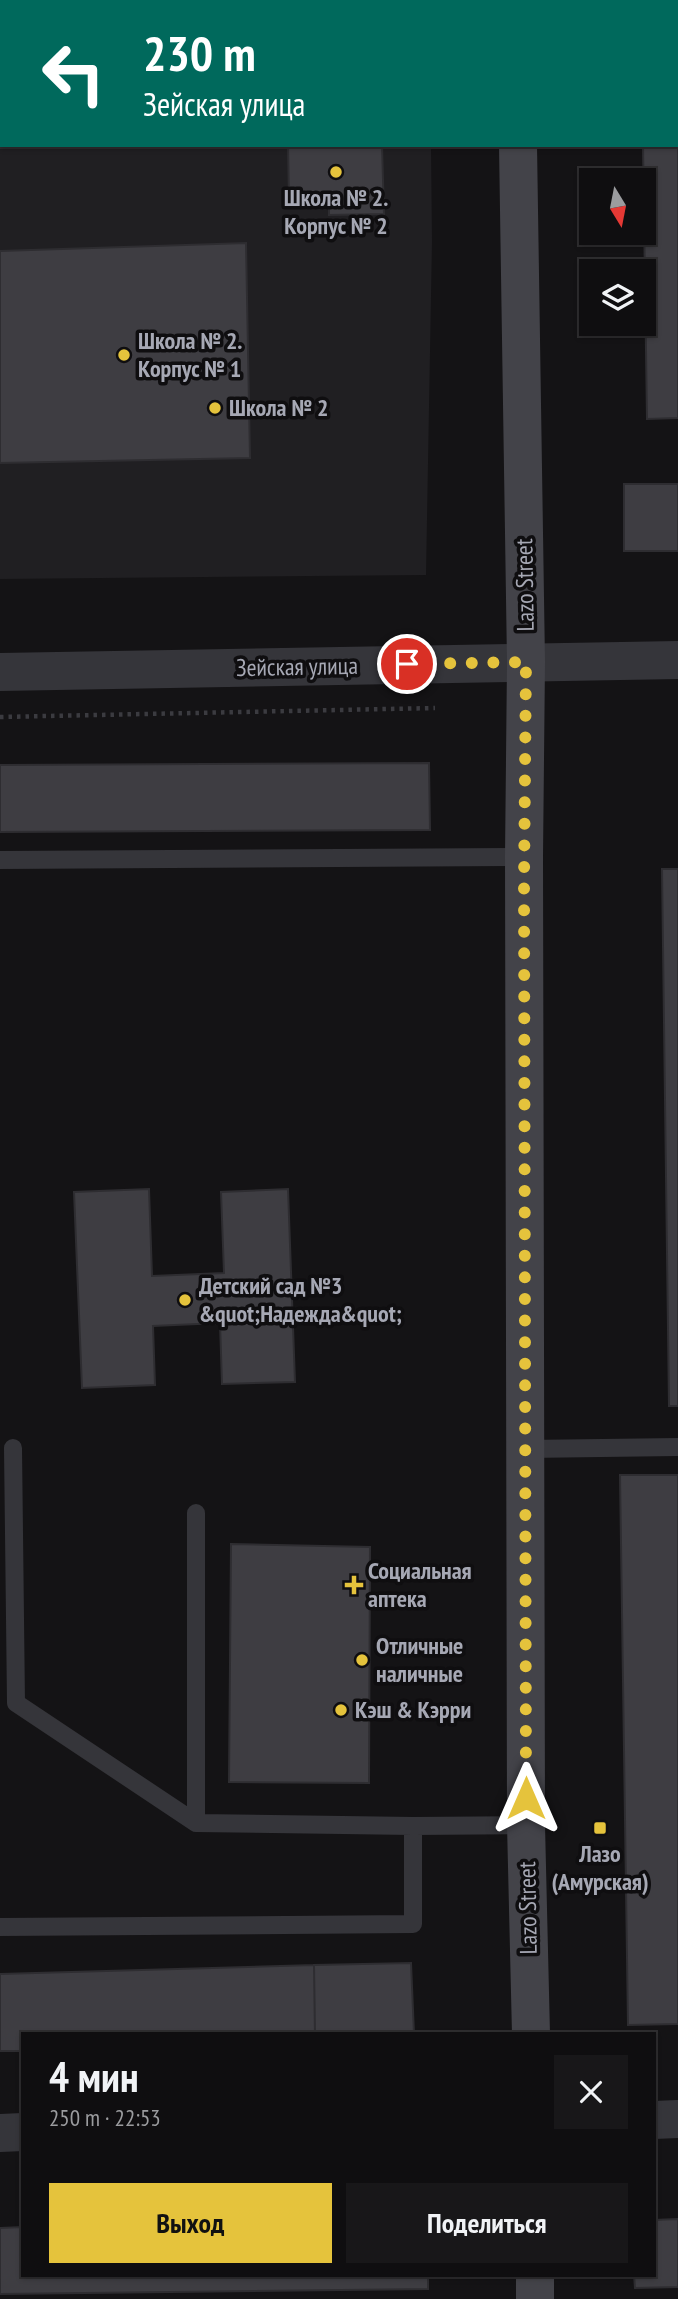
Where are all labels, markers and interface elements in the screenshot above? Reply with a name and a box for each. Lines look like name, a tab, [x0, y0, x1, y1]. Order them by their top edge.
text: 230 m	[143, 21, 256, 85]
icon: left	[28, 28, 119, 119]
text: Зейская улица	[143, 83, 305, 125]
marker: Школа № 2. Корпус № 2	[328, 164, 344, 180]
north arrow	[579, 168, 656, 245]
map controls	[579, 168, 656, 336]
place label: Школа № 2. Корпус № 2	[284, 182, 388, 241]
button: layers	[579, 259, 656, 336]
place label: Школа № 2. Корпус № 1	[138, 325, 242, 384]
marker: Школа № 2. Корпус № 1	[116, 347, 132, 363]
place label: Школа № 2	[229, 392, 328, 423]
marker: Школа № 2	[207, 400, 223, 416]
street label: Lazo Street	[508, 538, 541, 632]
pin	[377, 634, 437, 694]
icon: arrive	[388, 645, 426, 683]
street label: Зейская улица	[236, 650, 358, 683]
place label: Детский сад №3 &quot;Надежда&quot;	[199, 1270, 402, 1329]
marker: Детский сад №3 &quot;Надежда&quot;	[177, 1292, 193, 1308]
place label: Социальная аптека	[368, 1555, 472, 1614]
marker: Социальная аптека	[346, 1577, 362, 1593]
place label: Отличные наличные	[376, 1630, 463, 1689]
marker: Отличные наличные	[354, 1652, 370, 1668]
place label: Кэш & Кэрри	[355, 1694, 471, 1725]
marker: Кэш & Кэрри	[333, 1702, 349, 1718]
position arrow	[489, 1761, 563, 1835]
marker: Лазо (Амурская)	[592, 1820, 608, 1836]
place label: Лазо (Амурская)	[551, 1838, 649, 1897]
street label: Lazo Street	[511, 1861, 544, 1955]
text: 4 мин	[49, 2049, 139, 2104]
button: close	[554, 2055, 628, 2129]
text: 250 m · 22:53	[49, 2103, 161, 2132]
button: Выход	[49, 2183, 332, 2263]
button: Поделиться	[346, 2183, 628, 2263]

